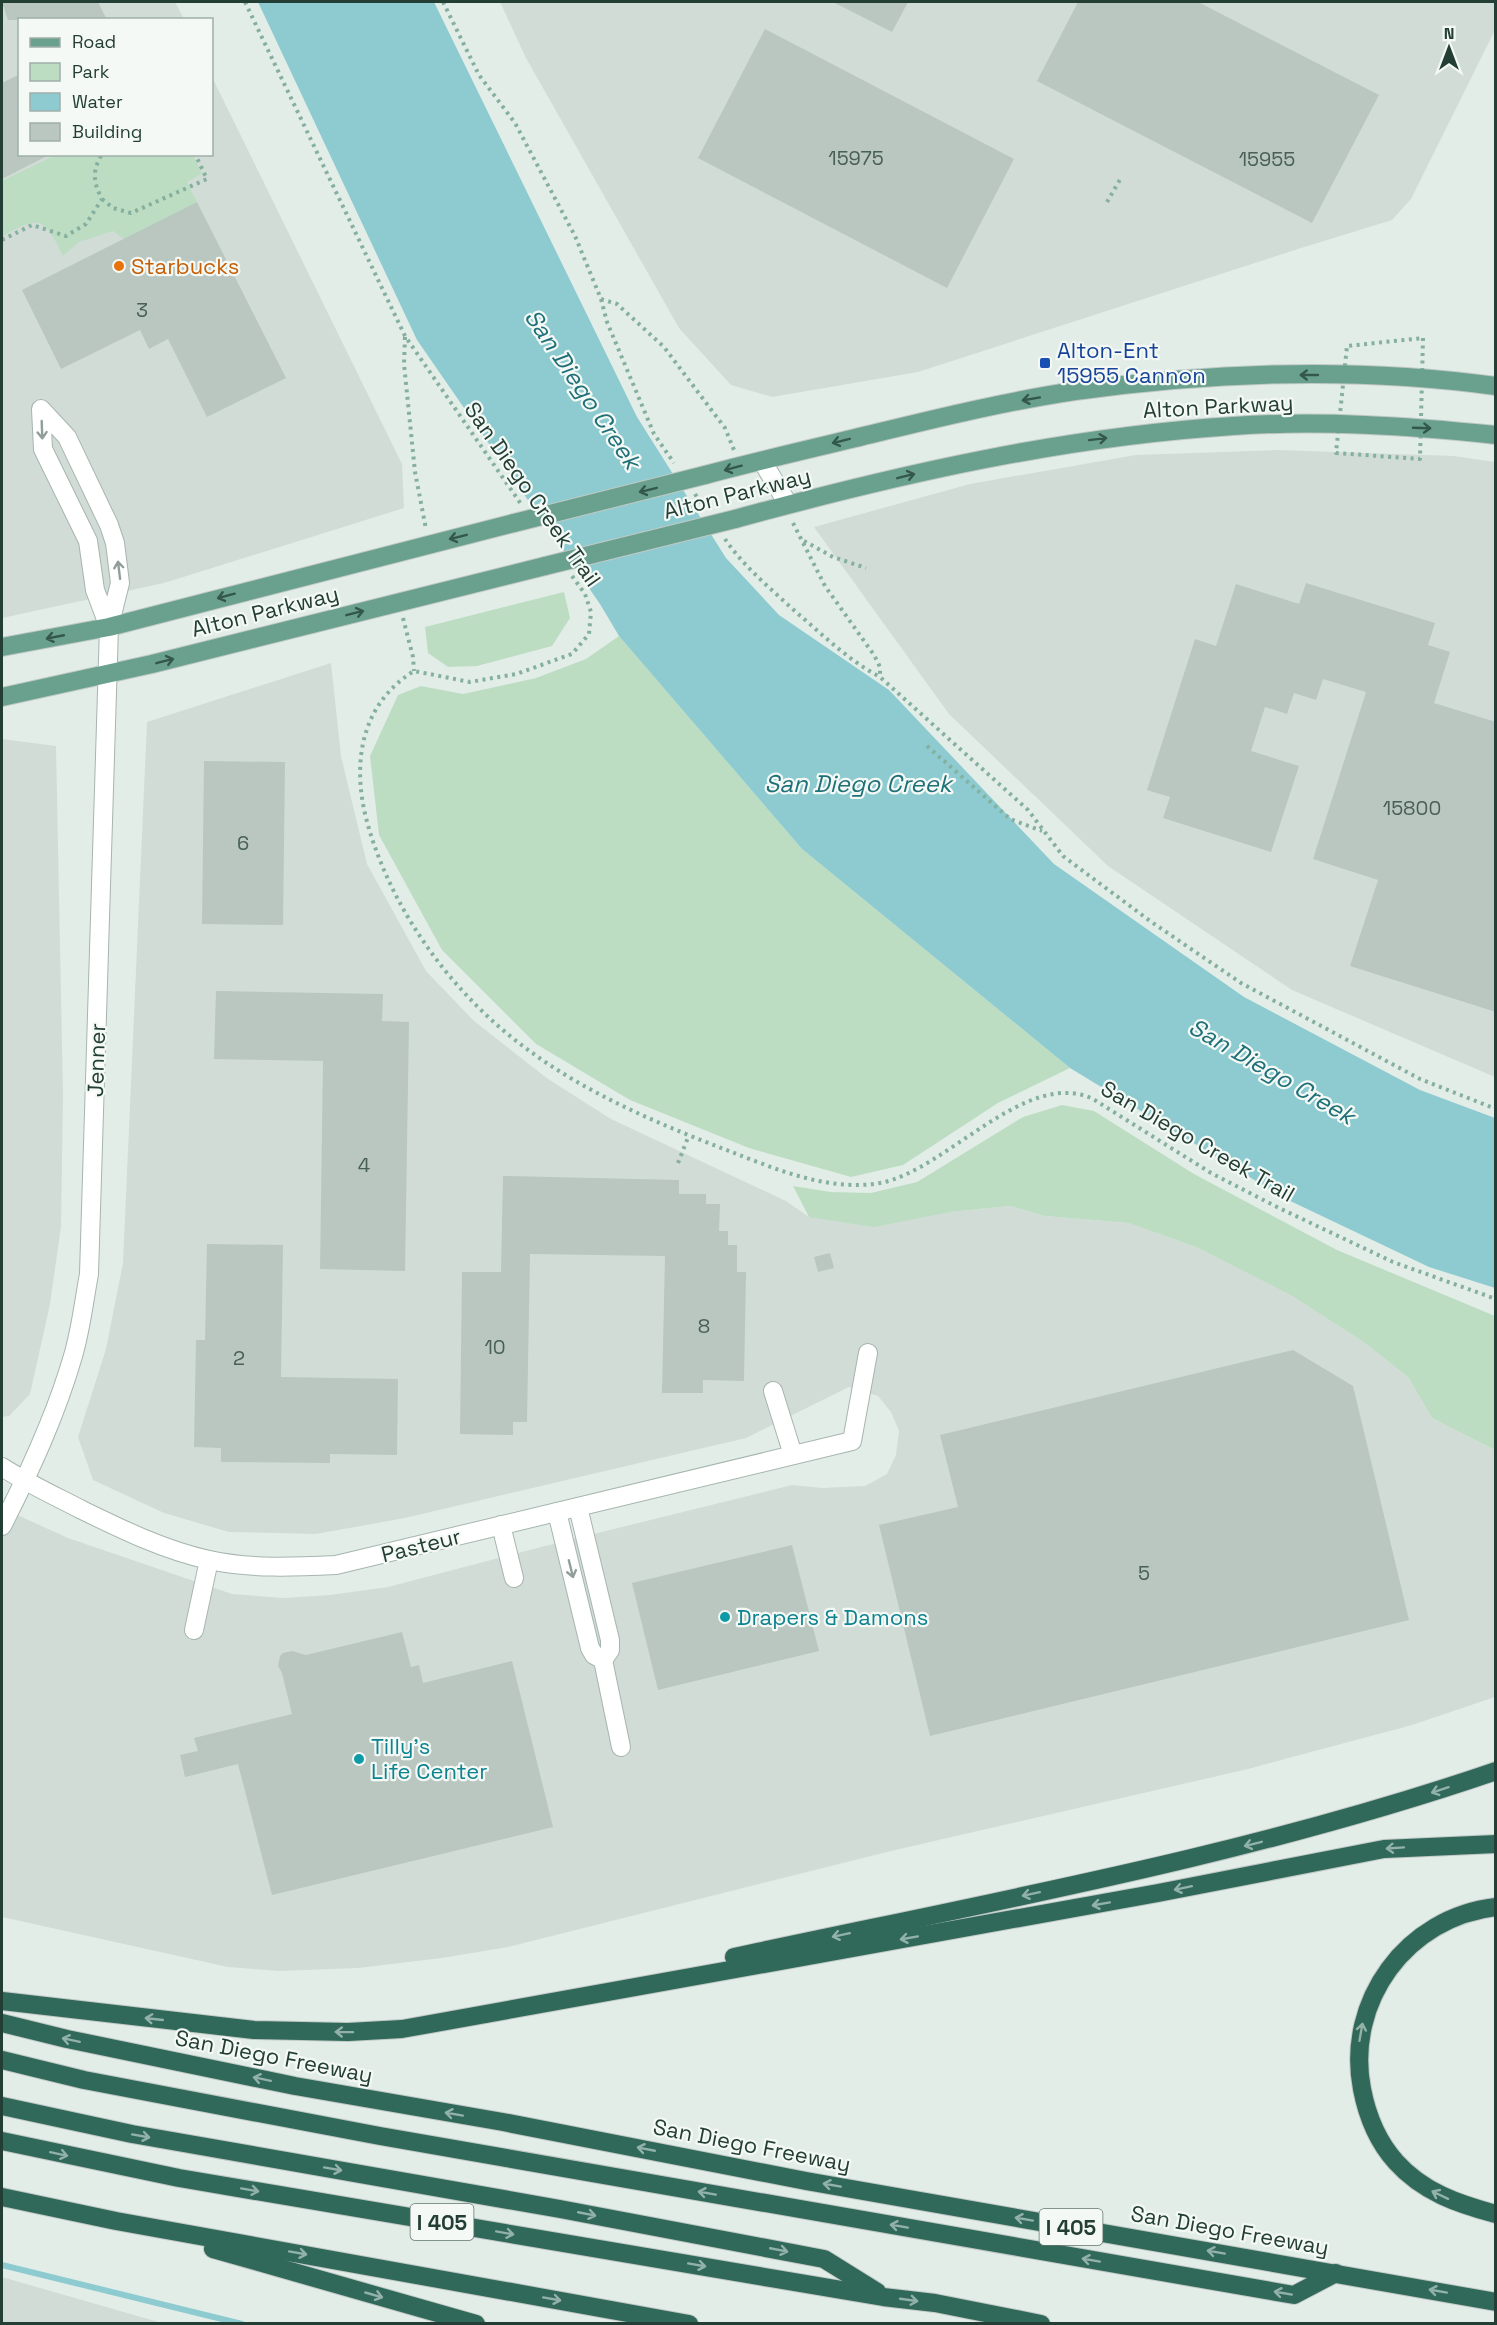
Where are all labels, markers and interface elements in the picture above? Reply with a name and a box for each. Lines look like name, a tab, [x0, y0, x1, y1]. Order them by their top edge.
legend	[18, 18, 213, 156]
north arrow	[1419, 18, 1479, 78]
text: N	[1444, 23, 1454, 44]
text: Road	[72, 30, 116, 53]
text: Park	[72, 60, 110, 83]
text: Water	[72, 90, 123, 113]
text: Building	[72, 120, 142, 143]
house number: 15975	[828, 145, 884, 171]
house number: 15955	[1239, 146, 1295, 172]
place label: Starbucks	[131, 252, 239, 280]
marker: Starbucks	[112, 259, 126, 273]
house number: 3	[136, 297, 148, 323]
water label: San Diego Creek	[518, 303, 650, 478]
place label: Alton-Ent 15955 Cannon	[1057, 336, 1206, 389]
marker: Alton-Ent 15955 Cannon	[1038, 356, 1052, 370]
one-way arrow	[1299, 369, 1319, 381]
street label: Alton Parkway	[1142, 388, 1294, 424]
one-way arrow	[1022, 394, 1041, 405]
street label: San Diego Creek Trail	[459, 396, 607, 592]
one-way arrow	[37, 420, 48, 440]
one-way arrow	[1411, 423, 1431, 434]
one-way arrow	[1087, 434, 1107, 445]
one-way arrow	[832, 436, 851, 448]
street label: Alton Parkway	[660, 461, 814, 525]
one-way arrow	[724, 463, 743, 474]
one-way arrow	[897, 469, 916, 481]
one-way arrow	[639, 484, 658, 496]
one-way arrow	[448, 532, 467, 544]
one-way arrow	[113, 560, 124, 580]
street label: Alton Parkway	[188, 579, 342, 643]
one-way arrow	[217, 591, 236, 602]
one-way arrow	[345, 607, 364, 619]
one-way arrow	[46, 632, 66, 643]
one-way arrow	[156, 654, 175, 666]
water label: San Diego Creek	[764, 768, 955, 799]
house number: 15800	[1383, 795, 1441, 821]
house number: 6	[237, 830, 249, 856]
water label: San Diego Creek	[1183, 1011, 1363, 1133]
street label: Jenner	[81, 1023, 111, 1097]
street label: San Diego Creek Trail	[1096, 1074, 1300, 1208]
house number: 4	[358, 1152, 370, 1178]
house number: 8	[698, 1313, 710, 1339]
house number: 10	[484, 1334, 506, 1360]
house number: 2	[233, 1345, 245, 1371]
street label: Pasteur	[378, 1522, 464, 1568]
one-way arrow	[565, 1559, 577, 1578]
house number: 5	[1138, 1560, 1150, 1586]
place label: Drapers & Damons	[737, 1603, 928, 1631]
marker: Drapers & Damons	[718, 1610, 732, 1624]
place label: Tilly's Life Center	[371, 1732, 488, 1785]
marker: Tilly's Life Center	[352, 1752, 366, 1766]
one-way arrow	[1431, 1785, 1450, 1796]
one-way arrow	[1244, 1838, 1263, 1850]
one-way arrow	[1386, 1843, 1406, 1854]
one-way arrow	[1174, 1883, 1193, 1894]
one-way arrow	[1022, 1888, 1041, 1900]
one-way arrow	[1091, 1899, 1111, 1910]
one-way arrow	[831, 1929, 850, 1941]
one-way arrow	[899, 1933, 919, 1944]
one-way arrow	[145, 2013, 165, 2024]
one-way arrow	[1356, 2022, 1367, 2042]
street label: San Diego Freeway	[173, 2023, 375, 2089]
one-way arrow	[334, 2026, 354, 2037]
one-way arrow	[62, 2033, 81, 2045]
one-way arrow	[253, 2073, 272, 2084]
one-way arrow	[445, 2108, 464, 2119]
street label: San Diego Freeway	[651, 2112, 853, 2178]
one-way arrow	[131, 2131, 150, 2142]
one-way arrow	[636, 2143, 656, 2154]
one-way arrow	[48, 2149, 68, 2160]
one-way arrow	[323, 2164, 342, 2175]
one-way arrow	[823, 2179, 842, 2190]
one-way arrow	[240, 2184, 260, 2195]
one-way arrow	[697, 2187, 717, 2198]
one-way arrow	[1432, 2189, 1450, 2200]
street label: San Diego Freeway	[1129, 2199, 1331, 2261]
road number: I 405	[410, 2204, 474, 2240]
one-way arrow	[577, 2209, 596, 2220]
road number: I 405	[1040, 2209, 1102, 2245]
one-way arrow	[1015, 2213, 1034, 2224]
one-way arrow	[889, 2220, 909, 2231]
one-way arrow	[494, 2227, 514, 2238]
one-way arrow	[768, 2245, 788, 2256]
one-way arrow	[1207, 2246, 1226, 2257]
one-way arrow	[287, 2248, 307, 2259]
one-way arrow	[1081, 2254, 1101, 2265]
one-way arrow	[687, 2260, 706, 2271]
one-way arrow	[1429, 2286, 1448, 2297]
one-way arrow	[1274, 2287, 1293, 2298]
one-way arrow	[364, 2289, 383, 2301]
one-way arrow	[541, 2294, 561, 2305]
one-way arrow	[899, 2295, 919, 2306]

